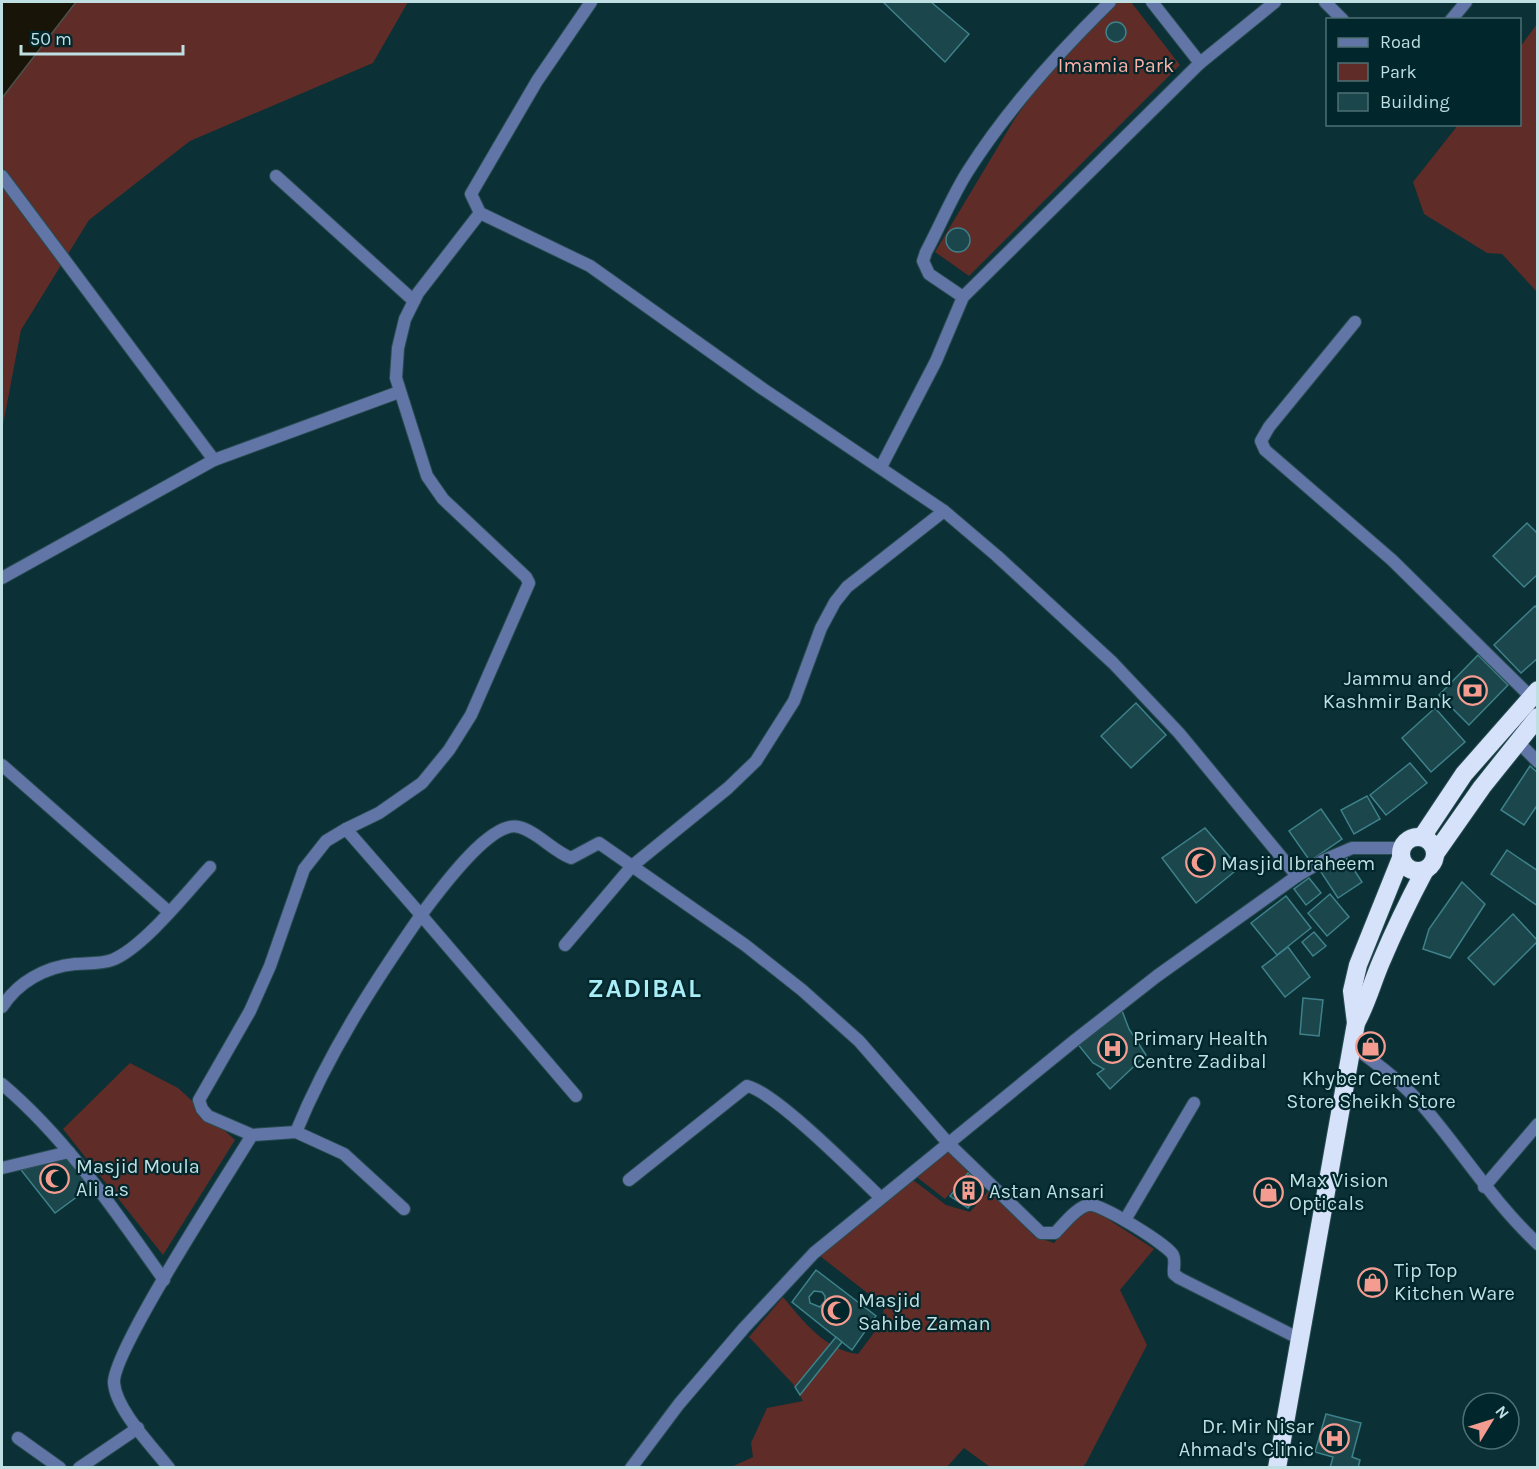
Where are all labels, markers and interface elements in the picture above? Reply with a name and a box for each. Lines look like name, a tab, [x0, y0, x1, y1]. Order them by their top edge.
scale bar	[21, 18, 183, 56]
legend	[1326, 18, 1521, 126]
text: 50 m	[30, 28, 72, 50]
text: Road	[1380, 31, 1421, 53]
park label: Imamia Park	[1058, 54, 1174, 77]
text: Park	[1380, 61, 1417, 83]
text: Building	[1380, 91, 1450, 113]
place label: Jammu and Kashmir Bank	[1323, 667, 1452, 713]
bank icon: Jammu and Kashmir Bank	[1457, 674, 1489, 706]
mosque icon: Masjid Ibraheem	[1184, 847, 1216, 879]
place label: Masjid Ibraheem	[1221, 852, 1375, 875]
district label: ZADIBAL	[588, 973, 702, 1004]
place label: Primary Health Centre Zadibal	[1133, 1027, 1268, 1073]
shop icon: Khyber Cement Store Sheikh Store	[1355, 1031, 1387, 1063]
hospital icon: Primary Health Centre Zadibal	[1096, 1033, 1128, 1065]
place label: Khyber Cement Store Sheikh Store	[1286, 1067, 1456, 1113]
place label: Masjid Moula Ali a.s	[76, 1155, 200, 1201]
mosque icon: Masjid Moula Ali a.s	[39, 1162, 71, 1194]
place label: Max Vision Opticals	[1289, 1169, 1389, 1215]
building icon: Astan Ansari	[952, 1175, 984, 1207]
shop icon: Max Vision Opticals	[1252, 1176, 1284, 1208]
place label: Astan Ansari	[989, 1180, 1105, 1203]
place label: Tip Top Kitchen Ware	[1394, 1259, 1515, 1305]
shop icon: Tip Top Kitchen Ware	[1357, 1266, 1389, 1298]
place label: Masjid Sahibe Zaman	[858, 1289, 991, 1335]
mosque icon: Masjid Sahibe Zaman	[821, 1295, 853, 1327]
north arrow	[1461, 1391, 1521, 1451]
text: N	[1491, 1402, 1513, 1422]
place label: Dr. Mir Nisar Ahmad's Clinic	[1179, 1415, 1315, 1461]
hospital icon: Dr. Mir Nisar Ahmad's Clinic	[1319, 1422, 1351, 1454]

